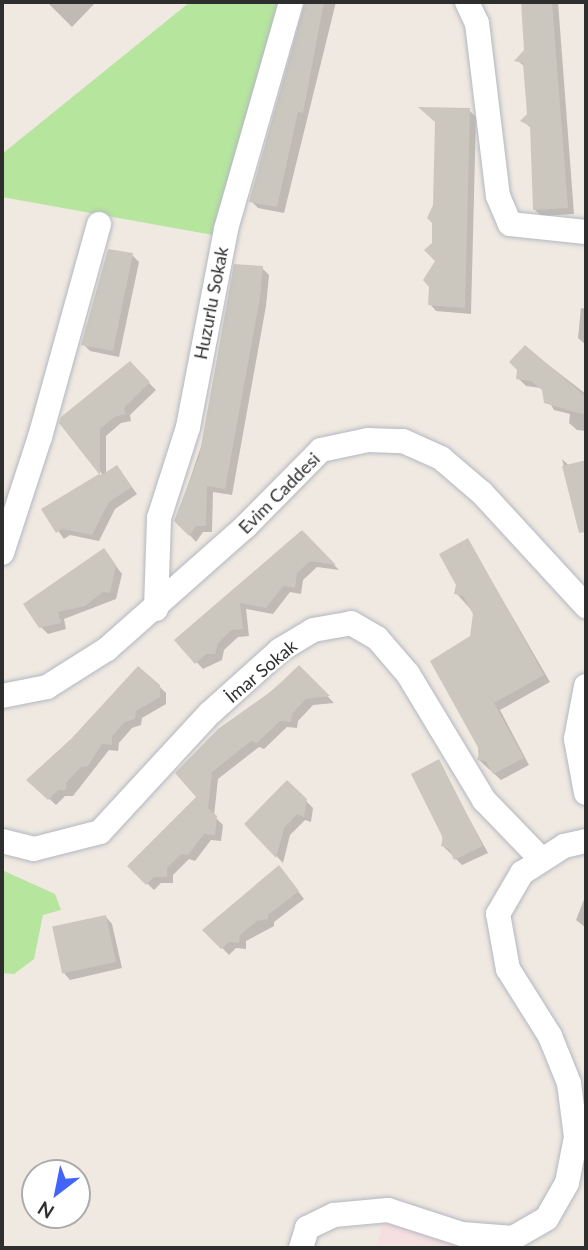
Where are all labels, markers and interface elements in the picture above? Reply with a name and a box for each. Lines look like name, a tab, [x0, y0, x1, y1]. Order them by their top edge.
street label: Huzurlu Sokak	[189, 245, 233, 361]
street label: Evim Caddesi	[234, 448, 324, 538]
street label: İmar Sokak	[221, 635, 301, 707]
north arrow	[21, 1159, 91, 1229]
text: N	[33, 1197, 58, 1224]

